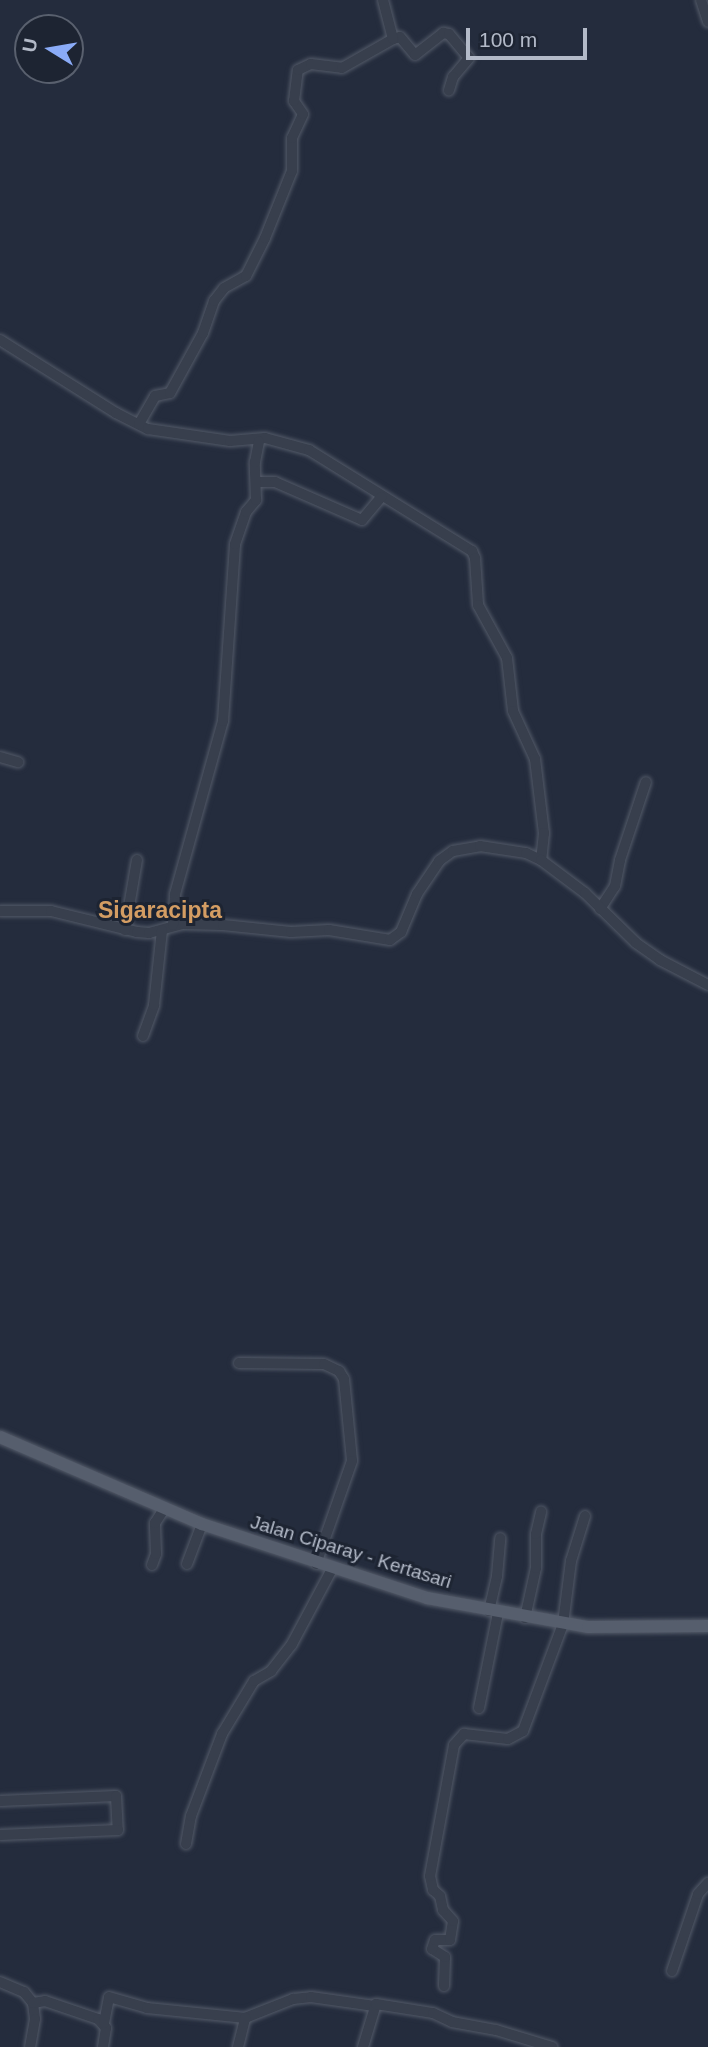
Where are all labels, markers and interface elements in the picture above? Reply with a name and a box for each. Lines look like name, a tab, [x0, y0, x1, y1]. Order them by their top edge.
north arrow	[14, 14, 84, 84]
scale bar	[470, 14, 591, 58]
text: 100 m	[479, 28, 537, 51]
text: U	[18, 37, 41, 54]
district label: Sigaracipta	[98, 896, 222, 924]
street label: Jalan Ciparay - Kertasari	[248, 1511, 454, 1593]

